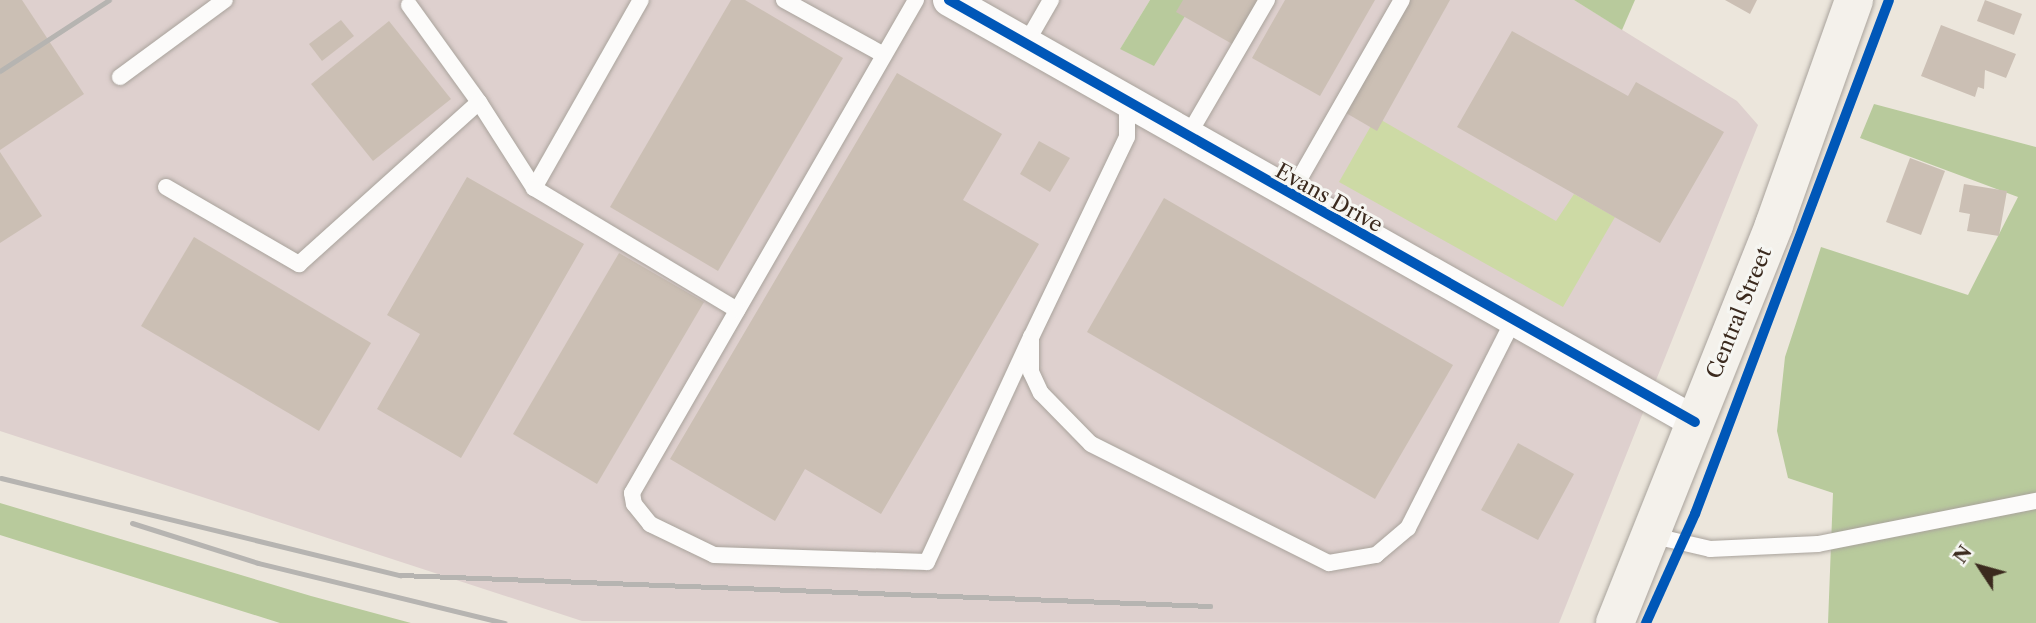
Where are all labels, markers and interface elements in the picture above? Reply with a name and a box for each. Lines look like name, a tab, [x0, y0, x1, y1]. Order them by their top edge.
street label: Evans Drive	[1271, 158, 1387, 238]
street label: Central Street	[1701, 244, 1777, 382]
north arrow	[1945, 532, 2015, 602]
text: N	[1948, 541, 1977, 568]

